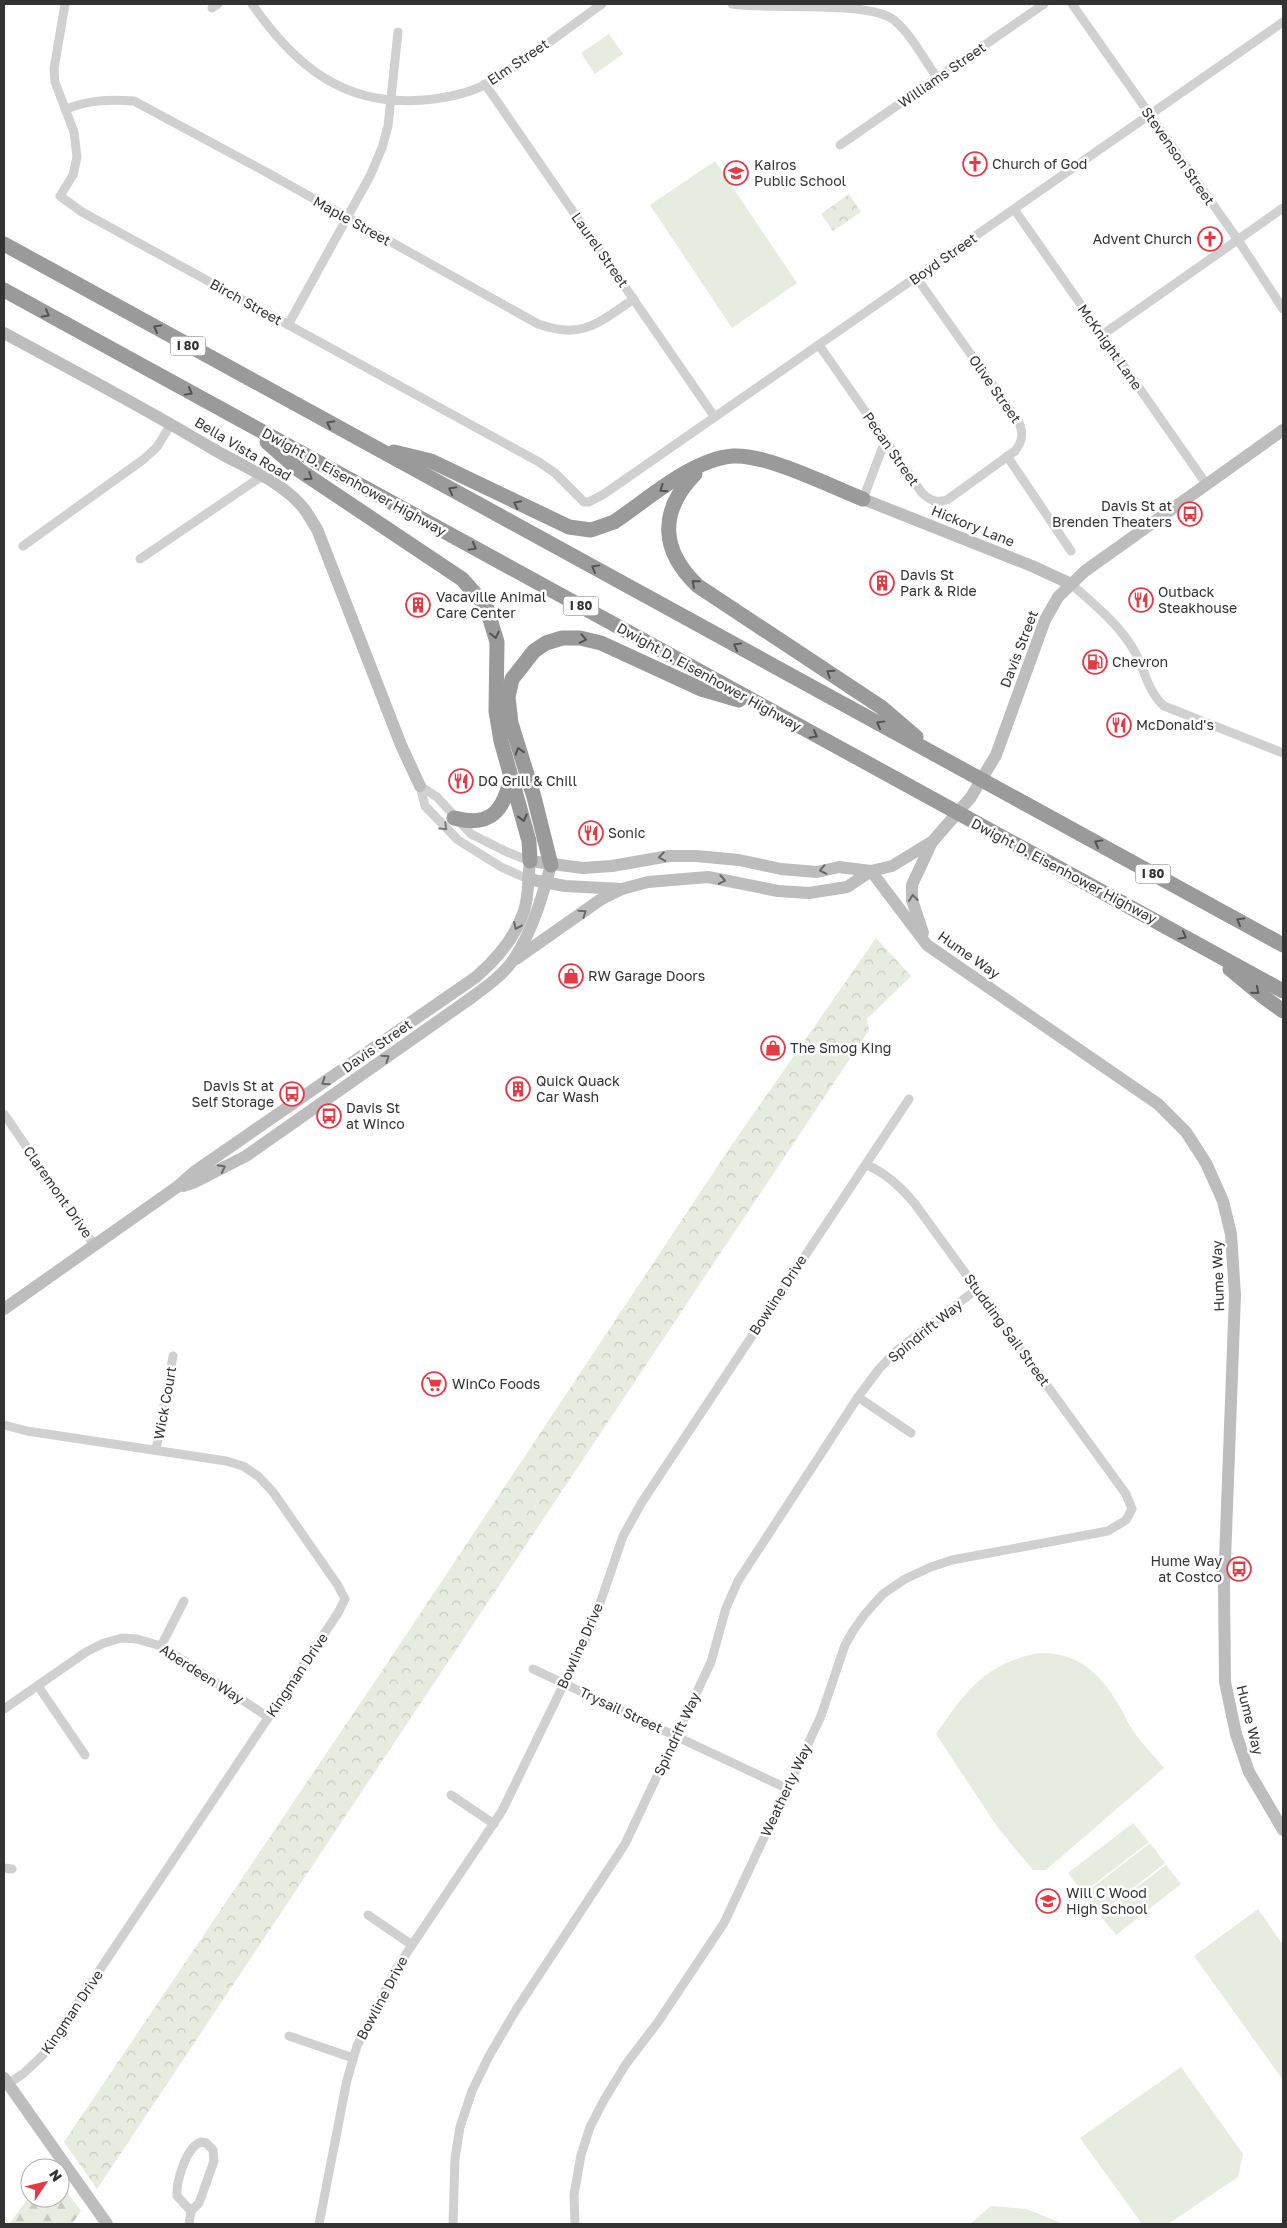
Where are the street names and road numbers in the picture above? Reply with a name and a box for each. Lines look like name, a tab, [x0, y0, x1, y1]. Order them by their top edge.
street label: Elm Street	[484, 35, 552, 88]
street label: Williams Street	[895, 38, 989, 111]
street label: Stevenson Street	[1138, 103, 1219, 208]
street label: Maple Street	[311, 192, 394, 249]
street label: Laurel Street	[568, 209, 632, 290]
street label: Boyd Street	[906, 229, 980, 288]
street label: Birch Street	[207, 275, 285, 328]
street label: McKnight Lane	[1075, 301, 1146, 393]
road number: I 80	[170, 336, 206, 356]
street label: Olive Street	[966, 351, 1025, 426]
street label: Pecan Street	[860, 409, 923, 489]
street label: Bella Vista Road	[192, 413, 295, 484]
street label: Dwight D. Eisenhower Highway	[259, 424, 449, 539]
street label: Hickory Lane	[929, 501, 1017, 550]
road number: I 80	[564, 596, 598, 616]
street label: Davis Street	[996, 608, 1041, 690]
street label: Dwight D. Eisenhower Highway	[614, 619, 804, 734]
street label: Dwight D. Eisenhower Highway	[968, 814, 1160, 927]
road number: I 80	[1136, 864, 1170, 884]
street label: Hume Way	[935, 927, 1004, 982]
street label: Davis Street	[339, 1015, 415, 1076]
street label: Claremont Drive	[20, 1142, 96, 1241]
street label: Hume Way	[1208, 1240, 1227, 1312]
street label: Bowline Drive	[745, 1251, 810, 1338]
street label: Studding Sail Street	[961, 1270, 1054, 1389]
street label: Spindrift Way	[884, 1295, 965, 1366]
street label: Wick Court	[150, 1365, 179, 1441]
street label: Bowline Drive	[553, 1600, 606, 1691]
street label: Kingman Drive	[262, 1629, 331, 1720]
street label: Aberdeen Way	[157, 1640, 248, 1707]
street label: Trysail Street	[577, 1683, 665, 1736]
street label: Hume Way	[1234, 1683, 1267, 1757]
street label: Spindrift Way	[650, 1689, 703, 1778]
street label: Weatherly Way	[757, 1741, 815, 1839]
street label: Bowline Drive	[352, 1953, 411, 2042]
street label: Kingman Drive	[37, 1966, 106, 2057]

